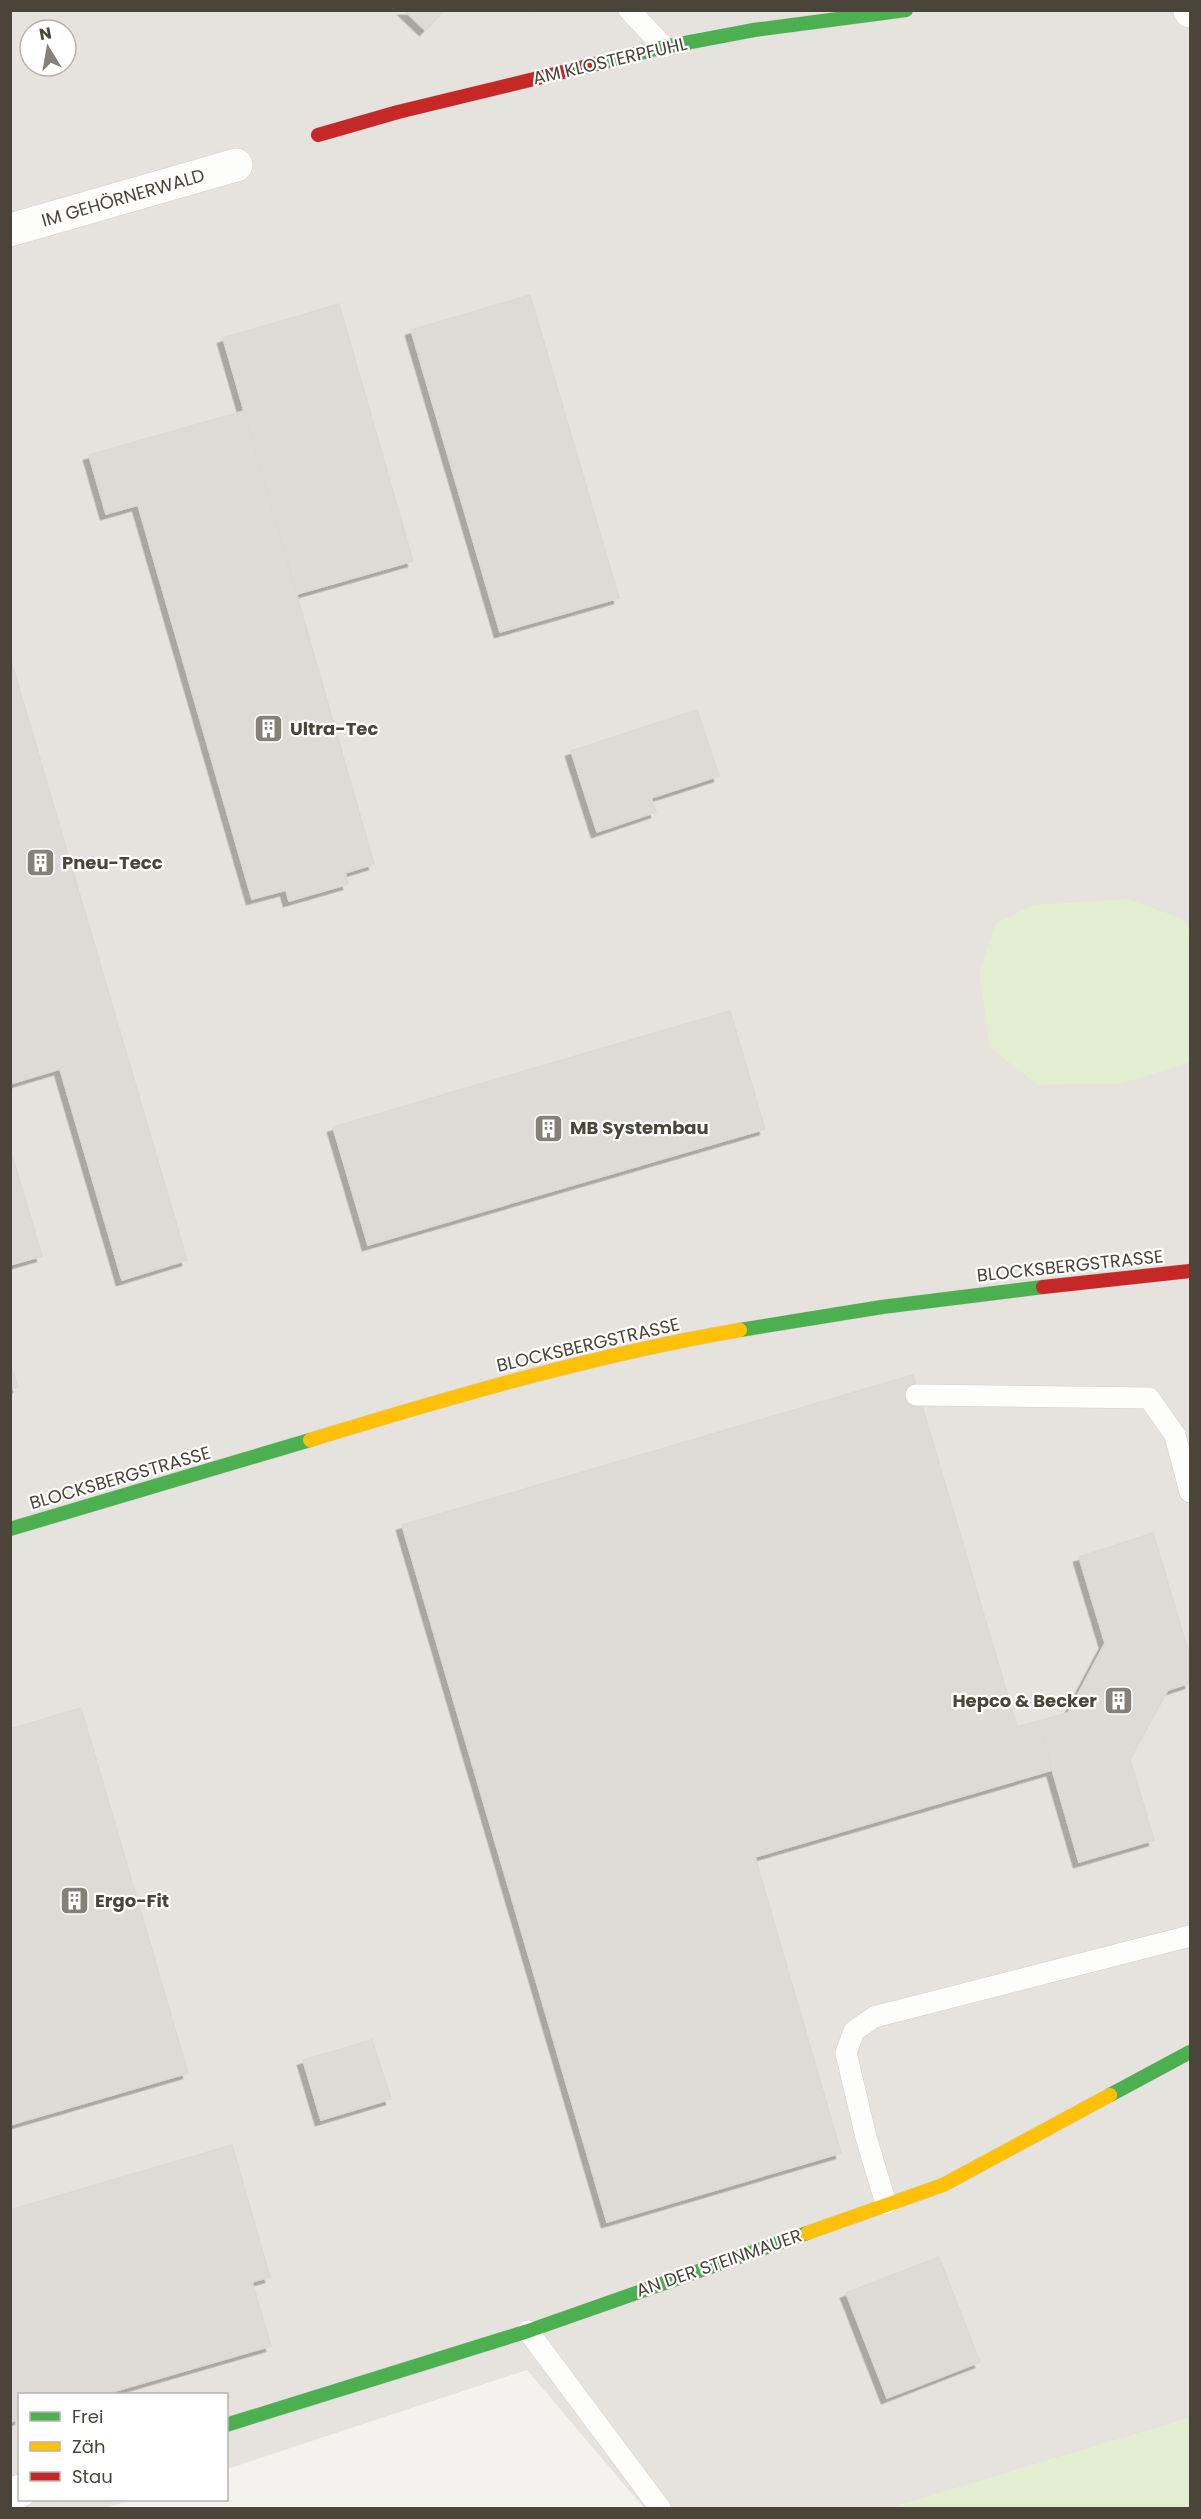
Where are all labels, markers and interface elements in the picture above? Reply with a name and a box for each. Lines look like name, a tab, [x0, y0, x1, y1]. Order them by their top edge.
north arrow	[18, 18, 78, 78]
text: N	[37, 21, 53, 46]
street label: AM KLOSTERPFUHL	[530, 31, 690, 90]
street label: IM GEHÖRNERWALD	[38, 162, 207, 233]
building icon: Ultra-Tec	[253, 713, 285, 745]
place label: Ultra-Tec	[290, 716, 378, 741]
building icon: Pneu-Tecc	[25, 847, 57, 879]
place label: Pneu-Tecc	[62, 850, 163, 875]
building icon: MB Systembau	[533, 1112, 565, 1144]
place label: MB Systembau	[570, 1115, 709, 1140]
street label: BLOCKSBERGSTRASSE	[976, 1243, 1164, 1288]
street label: BLOCKSBERGSTRASSE	[494, 1311, 682, 1378]
street label: BLOCKSBERGSTRASSE	[26, 1440, 213, 1515]
building icon: Hepco & Becker	[1102, 1685, 1134, 1717]
place label: Hepco & Becker	[952, 1688, 1097, 1713]
building icon: Ergo-Fit	[58, 1885, 90, 1917]
place label: Ergo-Fit	[95, 1888, 169, 1913]
street label: AN DER STEINMAUER	[633, 2222, 805, 2303]
legend	[18, 2393, 228, 2501]
text: Frei	[72, 2404, 103, 2429]
text: Zäh	[72, 2434, 105, 2459]
text: Stau	[72, 2464, 113, 2489]

